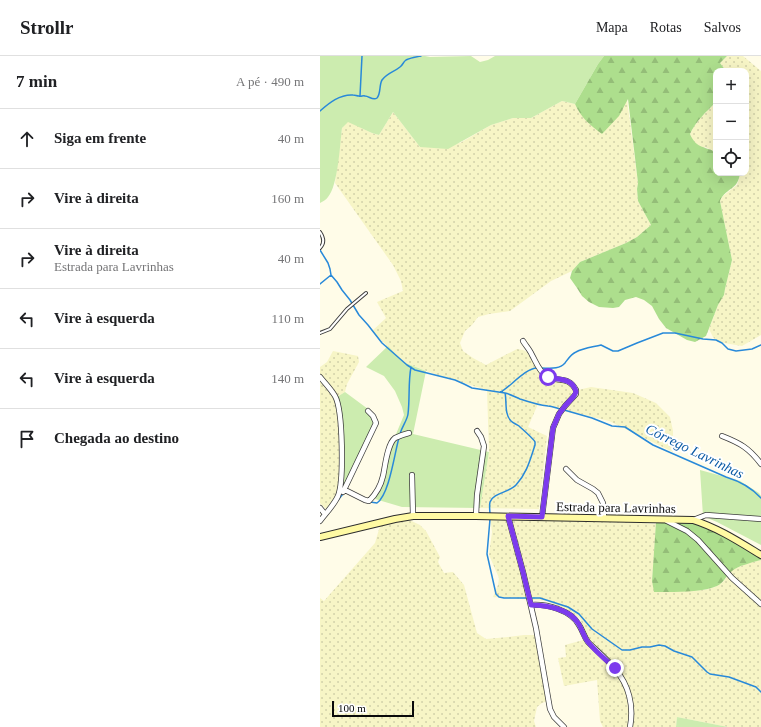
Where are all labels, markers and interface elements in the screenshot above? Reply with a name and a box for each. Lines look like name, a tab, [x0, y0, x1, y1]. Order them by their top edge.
text: Strollr	[20, 17, 73, 38]
text: Mapa	[596, 20, 628, 35]
text: Rotas	[650, 20, 682, 35]
text: Salvos	[704, 20, 741, 35]
map controls	[713, 68, 749, 176]
button: +	[713, 68, 749, 104]
text: 7 min	[16, 72, 57, 91]
text: A pé · 490 m	[236, 74, 304, 89]
button: −	[713, 104, 749, 140]
icon: ahead	[16, 128, 38, 150]
text: Siga em frente	[54, 130, 146, 146]
text: 40 m	[278, 131, 304, 146]
button: locate	[713, 140, 749, 176]
icon: right	[16, 188, 38, 210]
text: Vire à direita	[54, 190, 139, 206]
text: 160 m	[271, 191, 304, 206]
text: Vire à direita	[54, 242, 139, 258]
icon: right	[16, 248, 38, 270]
text: 40 m	[278, 251, 304, 266]
text: Estrada para Lavrinhas	[54, 259, 174, 274]
icon: left	[16, 308, 38, 330]
text: Vire à esquerda	[54, 310, 155, 326]
text: 110 m	[272, 311, 304, 326]
icon: left	[16, 368, 38, 390]
route start	[539, 368, 557, 386]
text: Vire à esquerda	[54, 370, 155, 386]
text: 140 m	[271, 371, 304, 386]
water label: Córrego Lavrinhas	[643, 421, 747, 482]
icon: arrive	[16, 428, 38, 450]
text: Chegada ao destino	[54, 430, 179, 446]
street label: Estrada para Lavrinhas	[556, 499, 676, 516]
route end	[606, 659, 624, 677]
scale bar	[332, 699, 414, 718]
text: 100 m	[338, 702, 366, 714]

